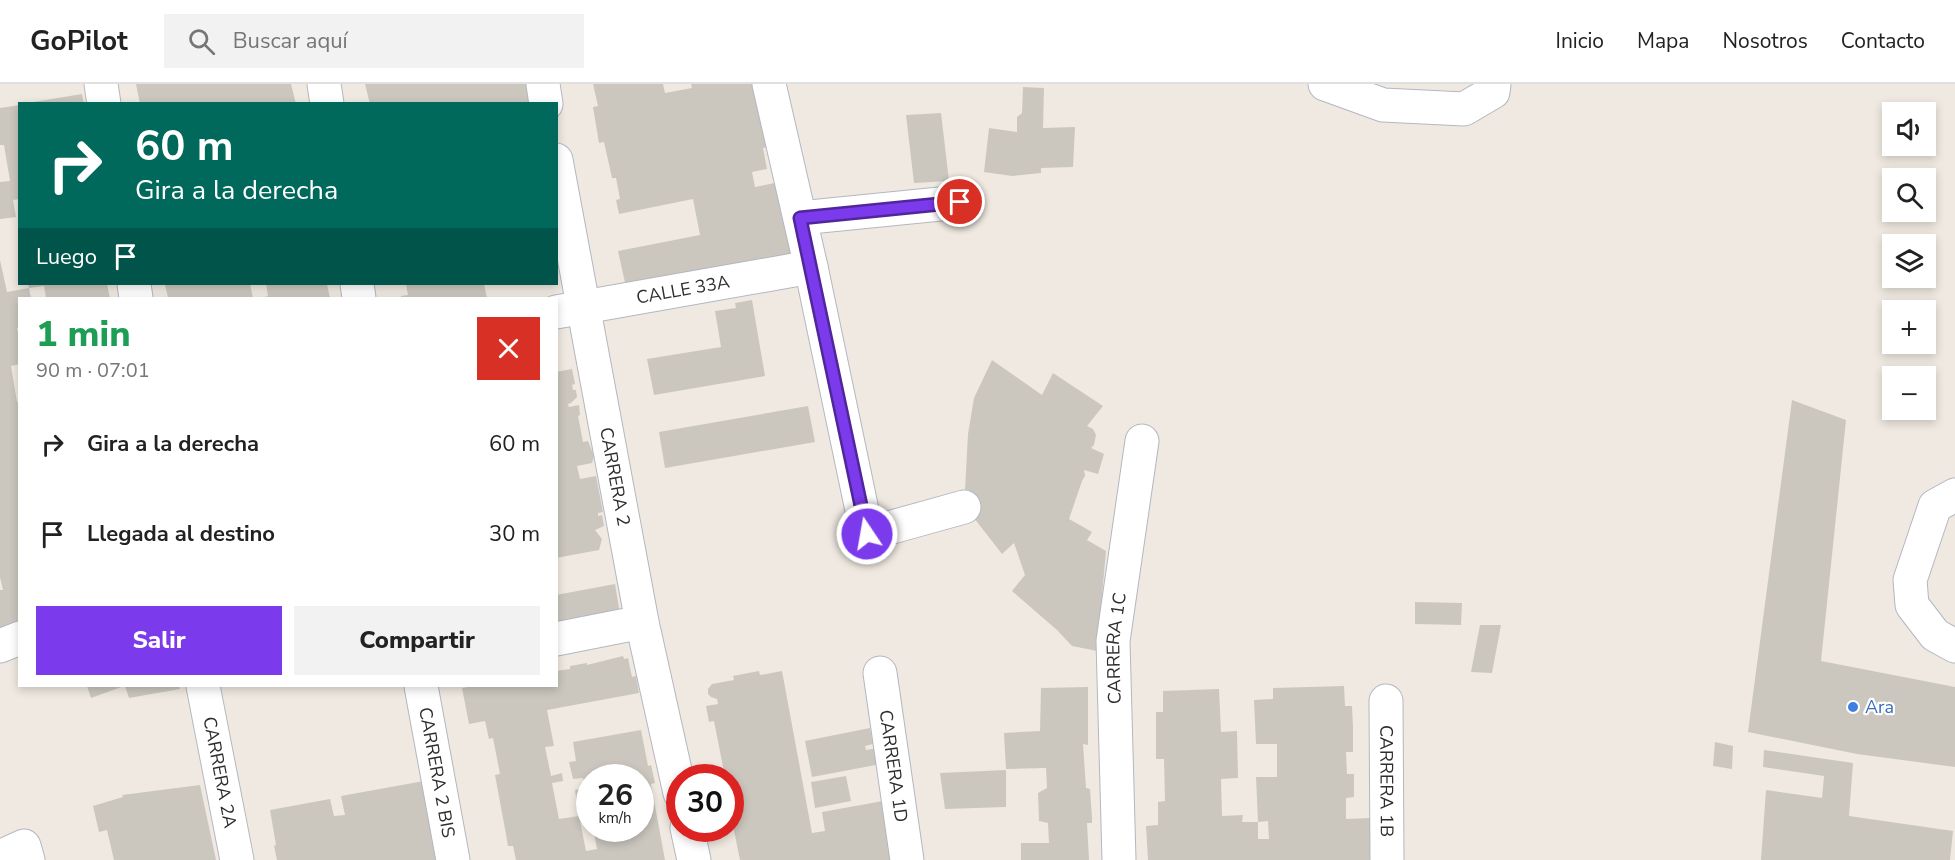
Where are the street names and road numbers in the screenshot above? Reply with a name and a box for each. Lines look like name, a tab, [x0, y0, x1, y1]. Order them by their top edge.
street label: CALLE 33A	[634, 270, 732, 310]
street label: CARRERA 2	[594, 425, 636, 528]
street label: CARRERA 1C	[1101, 591, 1132, 704]
street label: CARRERA 2 BIS	[413, 705, 461, 840]
street label: CARRERA 1D	[873, 708, 913, 824]
street label: CARRERA 2A	[197, 715, 242, 830]
street label: CARRERA 1B	[1374, 725, 1399, 837]

